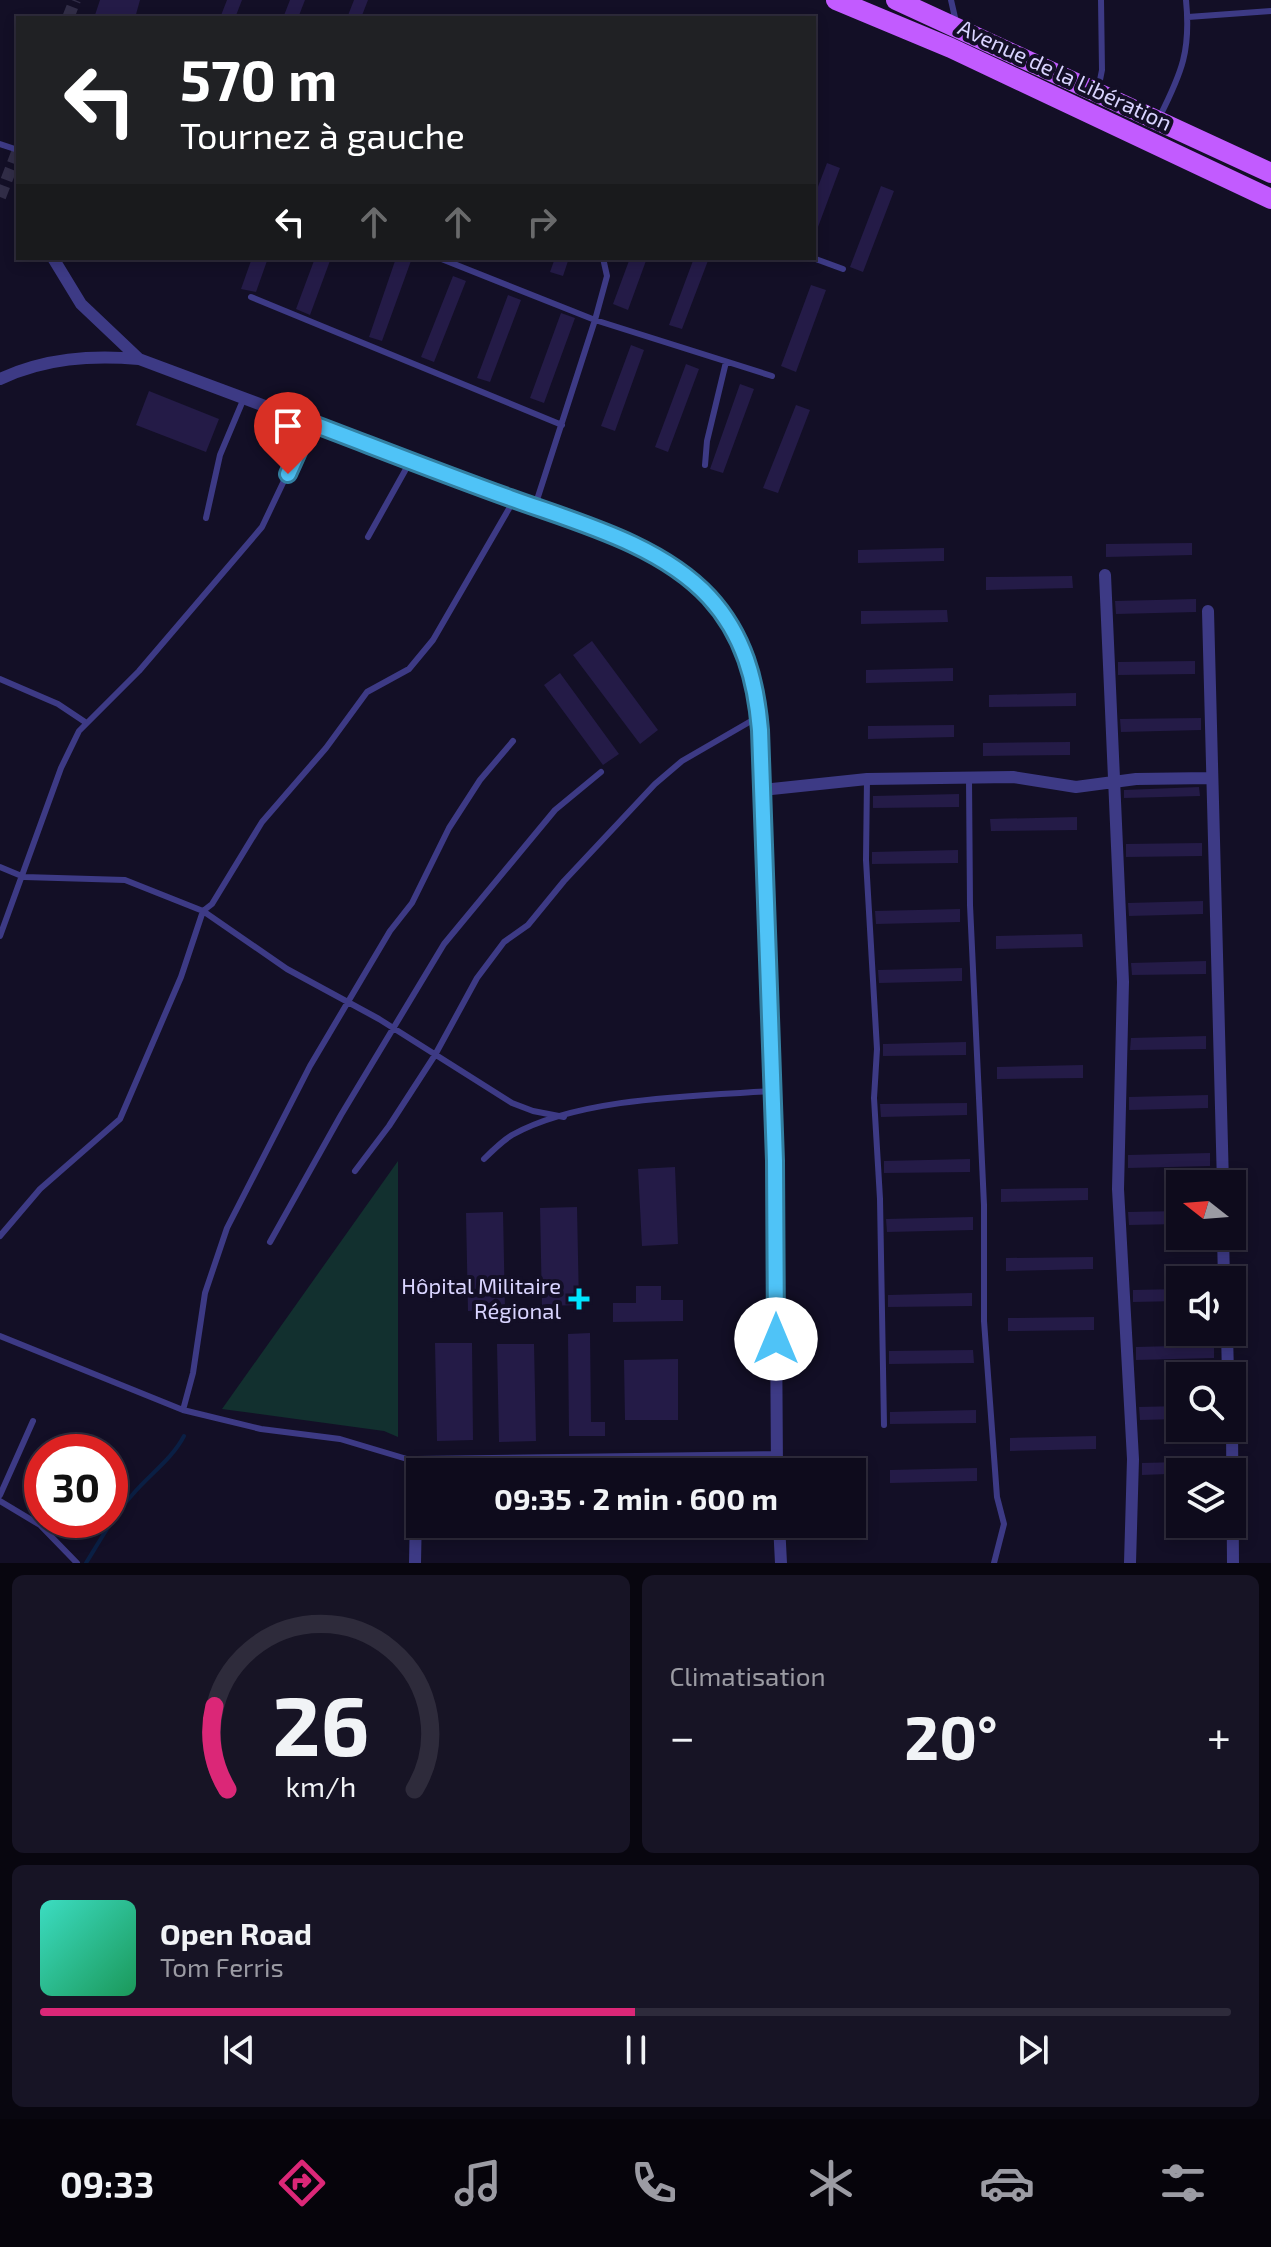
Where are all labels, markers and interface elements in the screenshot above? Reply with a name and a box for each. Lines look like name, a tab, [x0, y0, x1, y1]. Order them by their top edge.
street label: Avenue de la Libération	[955, 13, 1176, 135]
text: 570 m	[180, 45, 337, 112]
icon: left	[48, 48, 152, 152]
text: Tournez à gauche	[180, 113, 465, 156]
icon: left	[268, 200, 312, 244]
icon: ahead	[352, 200, 396, 244]
icon: ahead	[436, 200, 480, 244]
icon: right	[520, 200, 564, 244]
pin	[254, 392, 322, 474]
icon: arrive	[266, 404, 310, 448]
north arrow	[1166, 1170, 1246, 1250]
map controls	[1166, 1170, 1246, 1538]
button: sound	[1166, 1266, 1246, 1346]
place label: Hôpital Militaire Régional	[401, 1272, 561, 1323]
marker: Hôpital Militaire Régional	[568, 1288, 590, 1310]
position arrow	[734, 1297, 818, 1381]
button: search	[1166, 1362, 1246, 1442]
speed limit sign: 30	[24, 1434, 128, 1538]
button: layers	[1166, 1458, 1246, 1538]
text: 09:35 · 2 min · 600 m	[494, 1480, 778, 1516]
text: Climatisation	[670, 1660, 826, 1691]
text: 26	[272, 1673, 369, 1773]
text: 20°	[904, 1700, 998, 1772]
text: −	[670, 1709, 695, 1762]
text: +	[1207, 1709, 1231, 1762]
text: km/h	[285, 1768, 356, 1803]
text: Open Road	[160, 1915, 312, 1951]
text: Tom Ferris	[160, 1951, 284, 1982]
icon: previous	[217, 2028, 261, 2072]
icon: pause	[614, 2028, 658, 2072]
icon: next	[1011, 2028, 1055, 2072]
icon: directions	[274, 2155, 330, 2211]
icon: music	[450, 2155, 506, 2211]
icon: phone	[626, 2155, 682, 2211]
icon: climate	[803, 2155, 859, 2211]
icon: car	[979, 2155, 1035, 2211]
icon: filters	[1155, 2155, 1211, 2211]
text: 09:33	[60, 2162, 154, 2205]

